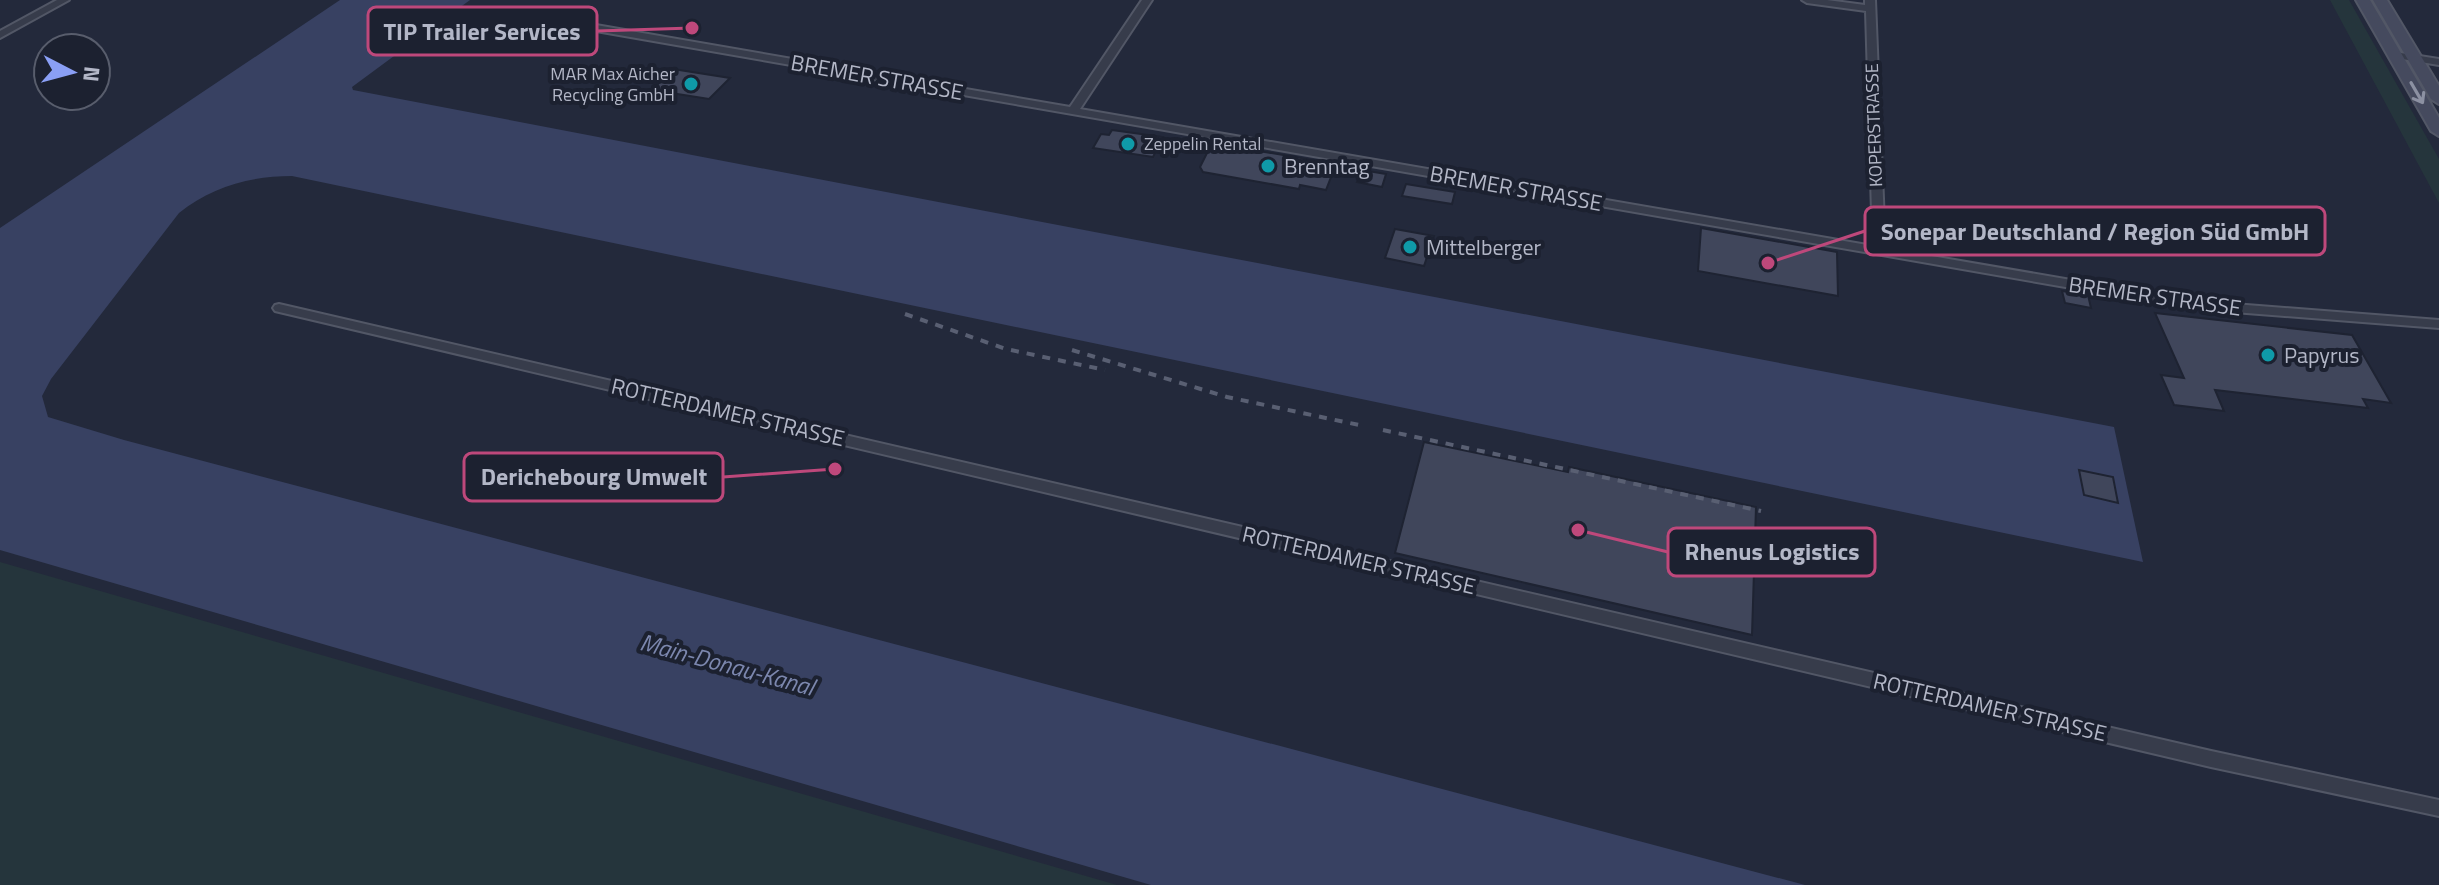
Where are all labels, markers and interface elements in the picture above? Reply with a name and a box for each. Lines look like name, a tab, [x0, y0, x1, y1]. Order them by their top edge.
callout: TIP Trailer Services	[368, 7, 597, 55]
text: TIP Trailer Services	[383, 13, 581, 49]
north arrow	[32, 32, 112, 112]
street label: BREMER STRASSE	[788, 45, 966, 109]
place label: MAR Max Aicher Recycling GmbH	[550, 60, 675, 108]
street label: KOPERSTRASSE	[1858, 63, 1889, 187]
text: N	[74, 65, 110, 83]
marker: MAR Max Aicher Recycling GmbH	[682, 75, 700, 93]
one-way arrow	[2409, 81, 2425, 104]
place label: Zeppelin Rental	[1144, 130, 1261, 157]
marker: Zeppelin Rental	[1119, 135, 1137, 153]
place label: Brenntag	[1284, 149, 1370, 183]
street label: BREMER STRASSE	[1427, 156, 1605, 220]
marker: Brenntag	[1259, 157, 1277, 175]
callout: Sonepar Deutschland / Region Süd GmbH	[1865, 207, 2325, 255]
text: Sonepar Deutschland / Region Süd GmbH	[1881, 213, 2309, 249]
place label: Mittelberger	[1426, 230, 1541, 264]
marker: Mittelberger	[1401, 238, 1419, 256]
street label: BREMER STRASSE	[2066, 267, 2244, 325]
place label: Papyrus	[2284, 338, 2360, 372]
marker: Papyrus	[2259, 346, 2277, 364]
street label: ROTTERDAMER STRASSE	[608, 369, 848, 455]
callout: Derichebourg Umwelt	[464, 453, 723, 501]
text: Derichebourg Umwelt	[481, 458, 708, 494]
street label: ROTTERDAMER STRASSE	[1239, 517, 1479, 603]
callout: Rhenus Logistics	[1668, 528, 1875, 576]
text: Rhenus Logistics	[1685, 533, 1859, 569]
water label: Main-Donau-Kanal	[636, 623, 821, 705]
street label: ROTTERDAMER STRASSE	[1870, 664, 2110, 750]

